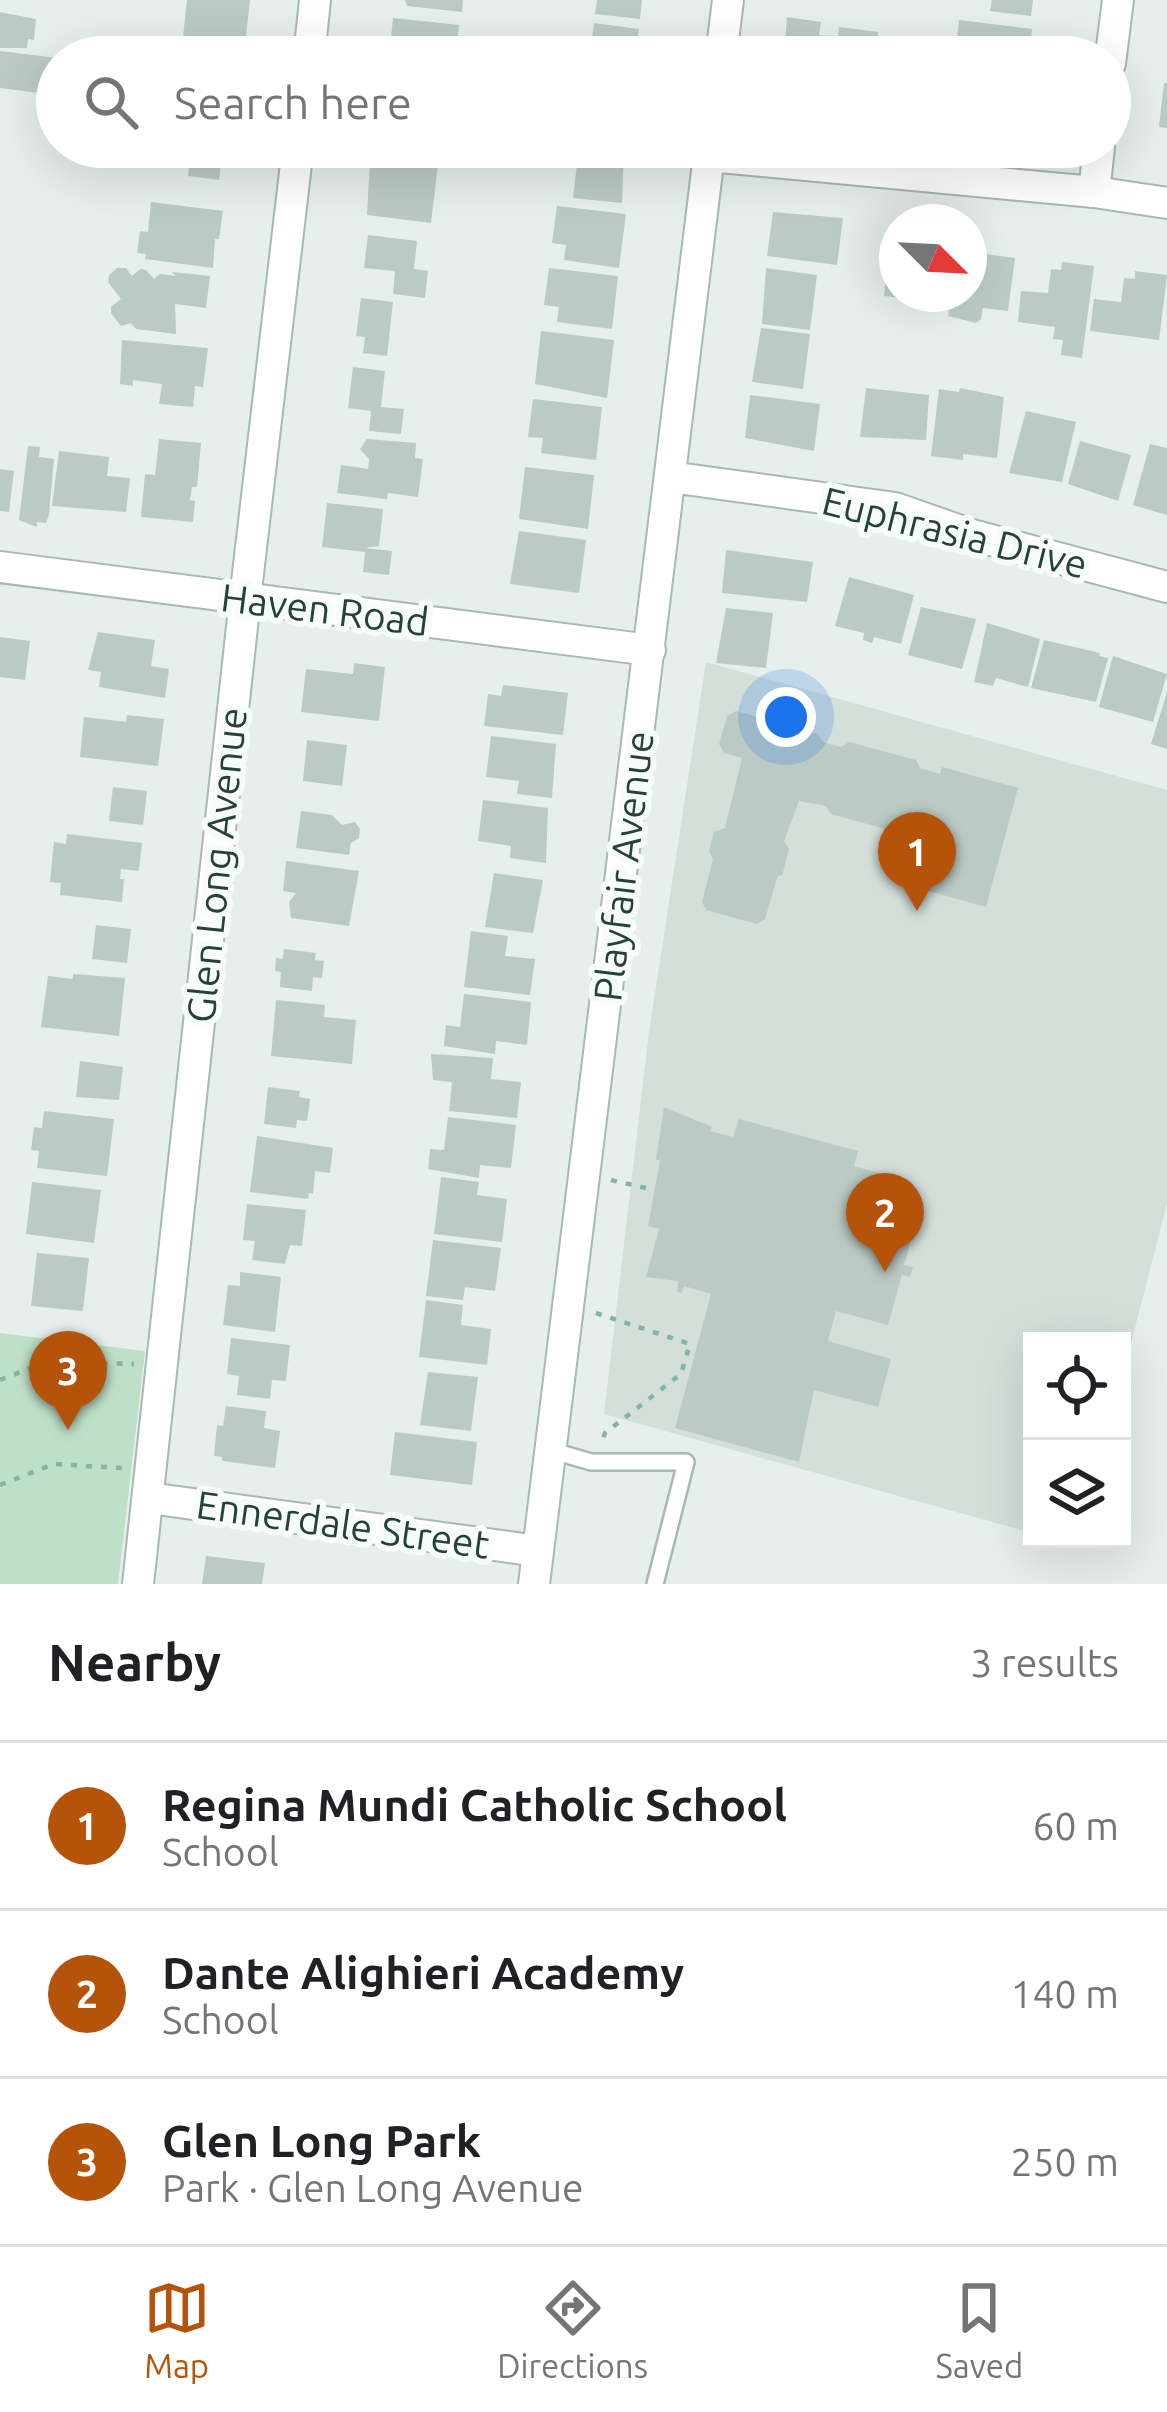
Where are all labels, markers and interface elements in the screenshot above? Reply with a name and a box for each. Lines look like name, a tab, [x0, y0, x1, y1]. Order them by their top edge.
search box	[36, 36, 1131, 168]
icon: search	[78, 69, 144, 135]
text: Search here	[174, 77, 412, 128]
north arrow	[879, 204, 987, 312]
street label: Euphrasia Drive	[818, 478, 1092, 586]
street label: Haven Road	[219, 575, 431, 643]
your location	[756, 687, 816, 747]
street label: Glen Long Avenue	[178, 705, 254, 1025]
street label: Playfair Avenue	[585, 728, 661, 1004]
pin: 1	[878, 812, 956, 911]
pin: 2	[846, 1173, 924, 1272]
pin: 3	[29, 1331, 107, 1430]
map controls	[1023, 1332, 1131, 1548]
button: locate	[1023, 1332, 1131, 1440]
button: layers	[1023, 1440, 1131, 1548]
street label: Ennerdale Street	[194, 1482, 492, 1566]
text: Nearby	[48, 1633, 221, 1691]
text: 3 results	[970, 1641, 1119, 1684]
text: Regina Mundi Catholic School	[162, 1779, 787, 1830]
text: 1	[76, 1804, 98, 1847]
text: 60 m	[1032, 1804, 1119, 1847]
text: School	[162, 1830, 279, 1873]
text: Dante Alighieri Academy	[162, 1947, 684, 1998]
text: 2	[76, 1972, 98, 2015]
text: 140 m	[1010, 1972, 1119, 2015]
text: School	[162, 1998, 279, 2041]
text: Glen Long Park	[162, 2115, 481, 2166]
text: 3	[76, 2140, 98, 2183]
text: 250 m	[1010, 2140, 1119, 2183]
text: Park · Glen Long Avenue	[162, 2166, 583, 2209]
tab: Map	[144, 2275, 210, 2384]
tab: Directions	[497, 2275, 648, 2384]
tab: Saved	[935, 2275, 1023, 2384]

